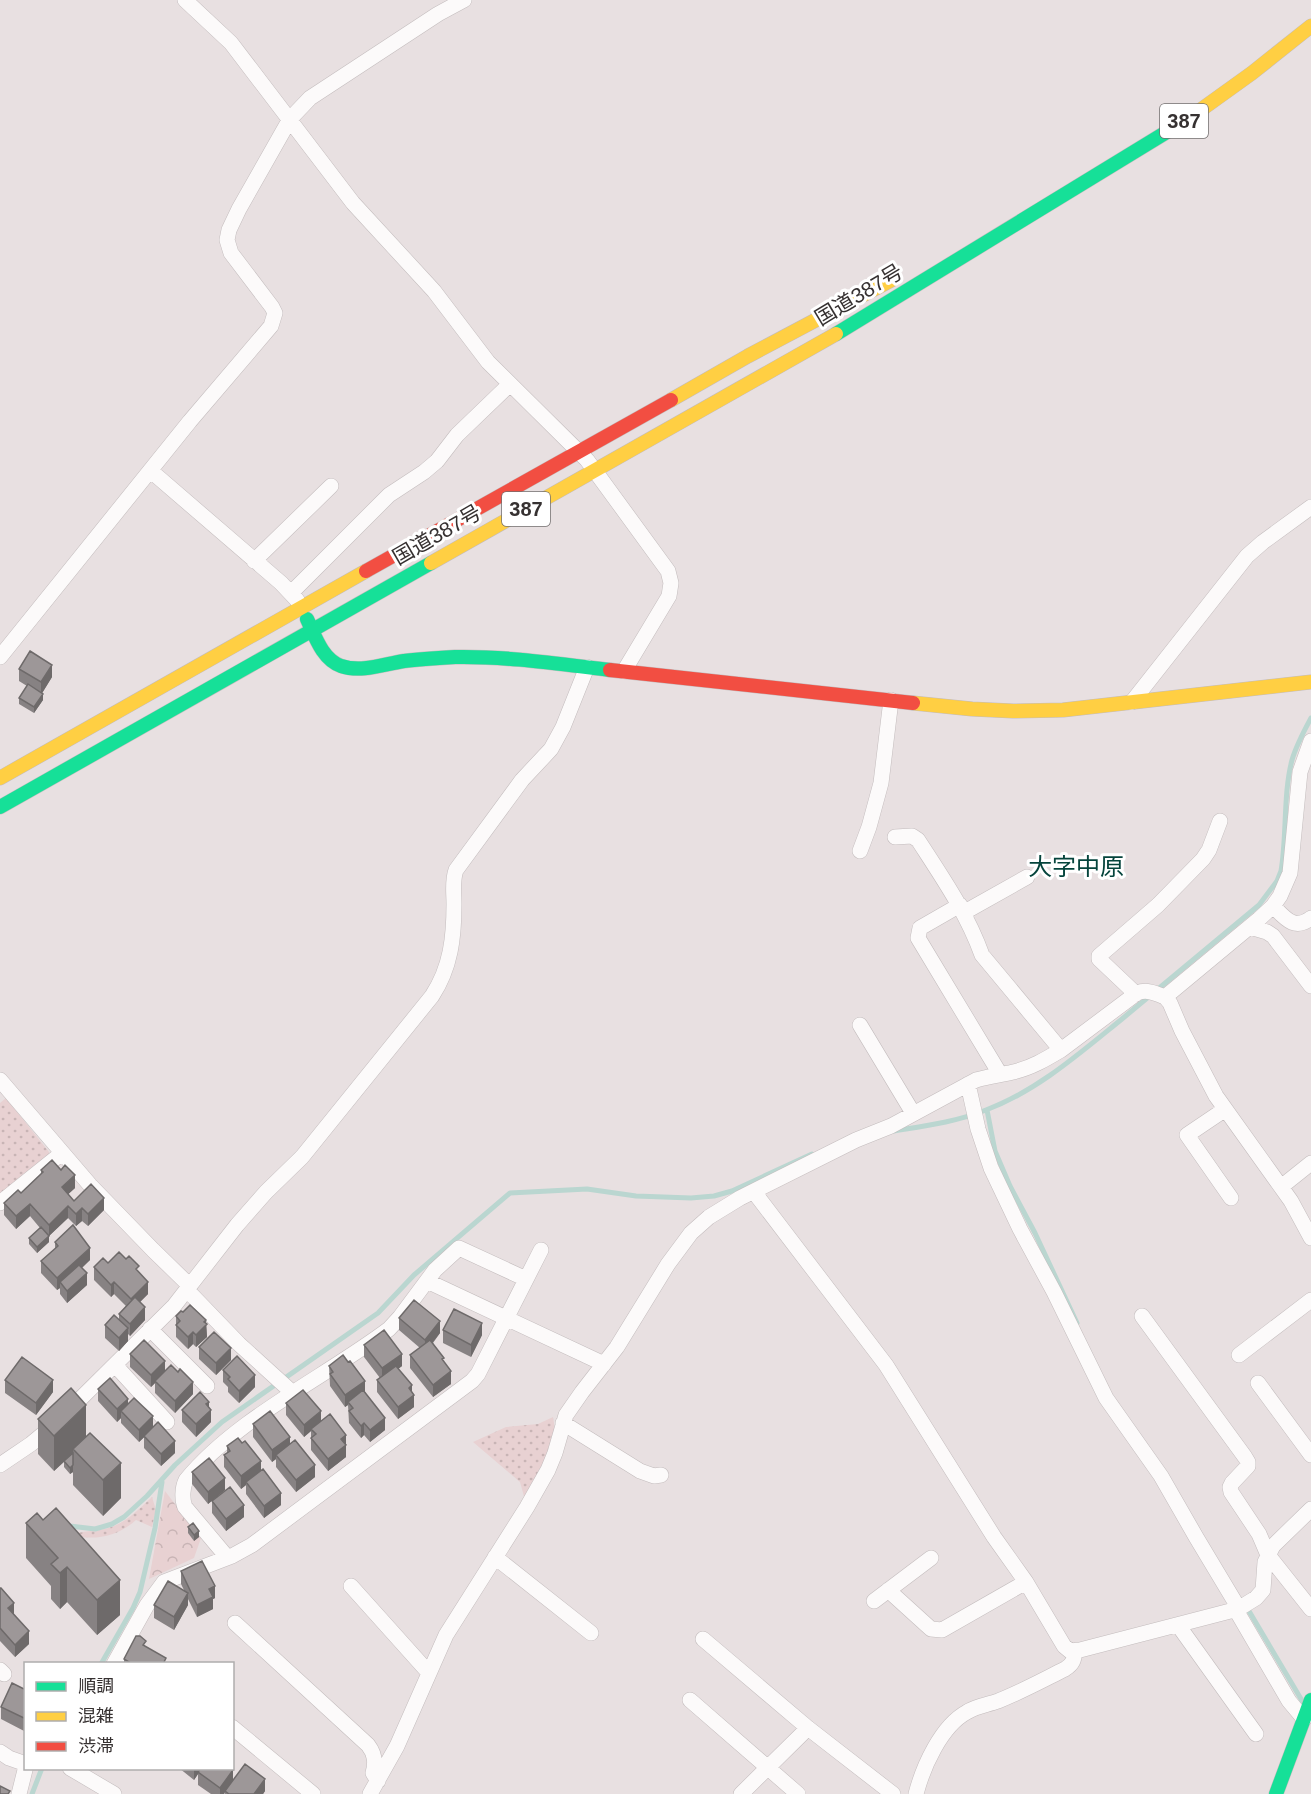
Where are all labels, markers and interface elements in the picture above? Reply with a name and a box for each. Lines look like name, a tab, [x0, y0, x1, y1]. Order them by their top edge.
road number: 387	[1160, 104, 1208, 138]
street label: 国道387号	[811, 259, 907, 330]
road number: 387	[502, 492, 550, 526]
street label: 国道387号	[389, 500, 485, 569]
district label: 大字中原	[1028, 853, 1124, 880]
legend	[24, 1662, 234, 1770]
text: 順調	[78, 1676, 114, 1696]
text: 混雑	[78, 1706, 114, 1726]
text: 渋滞	[78, 1736, 114, 1756]

